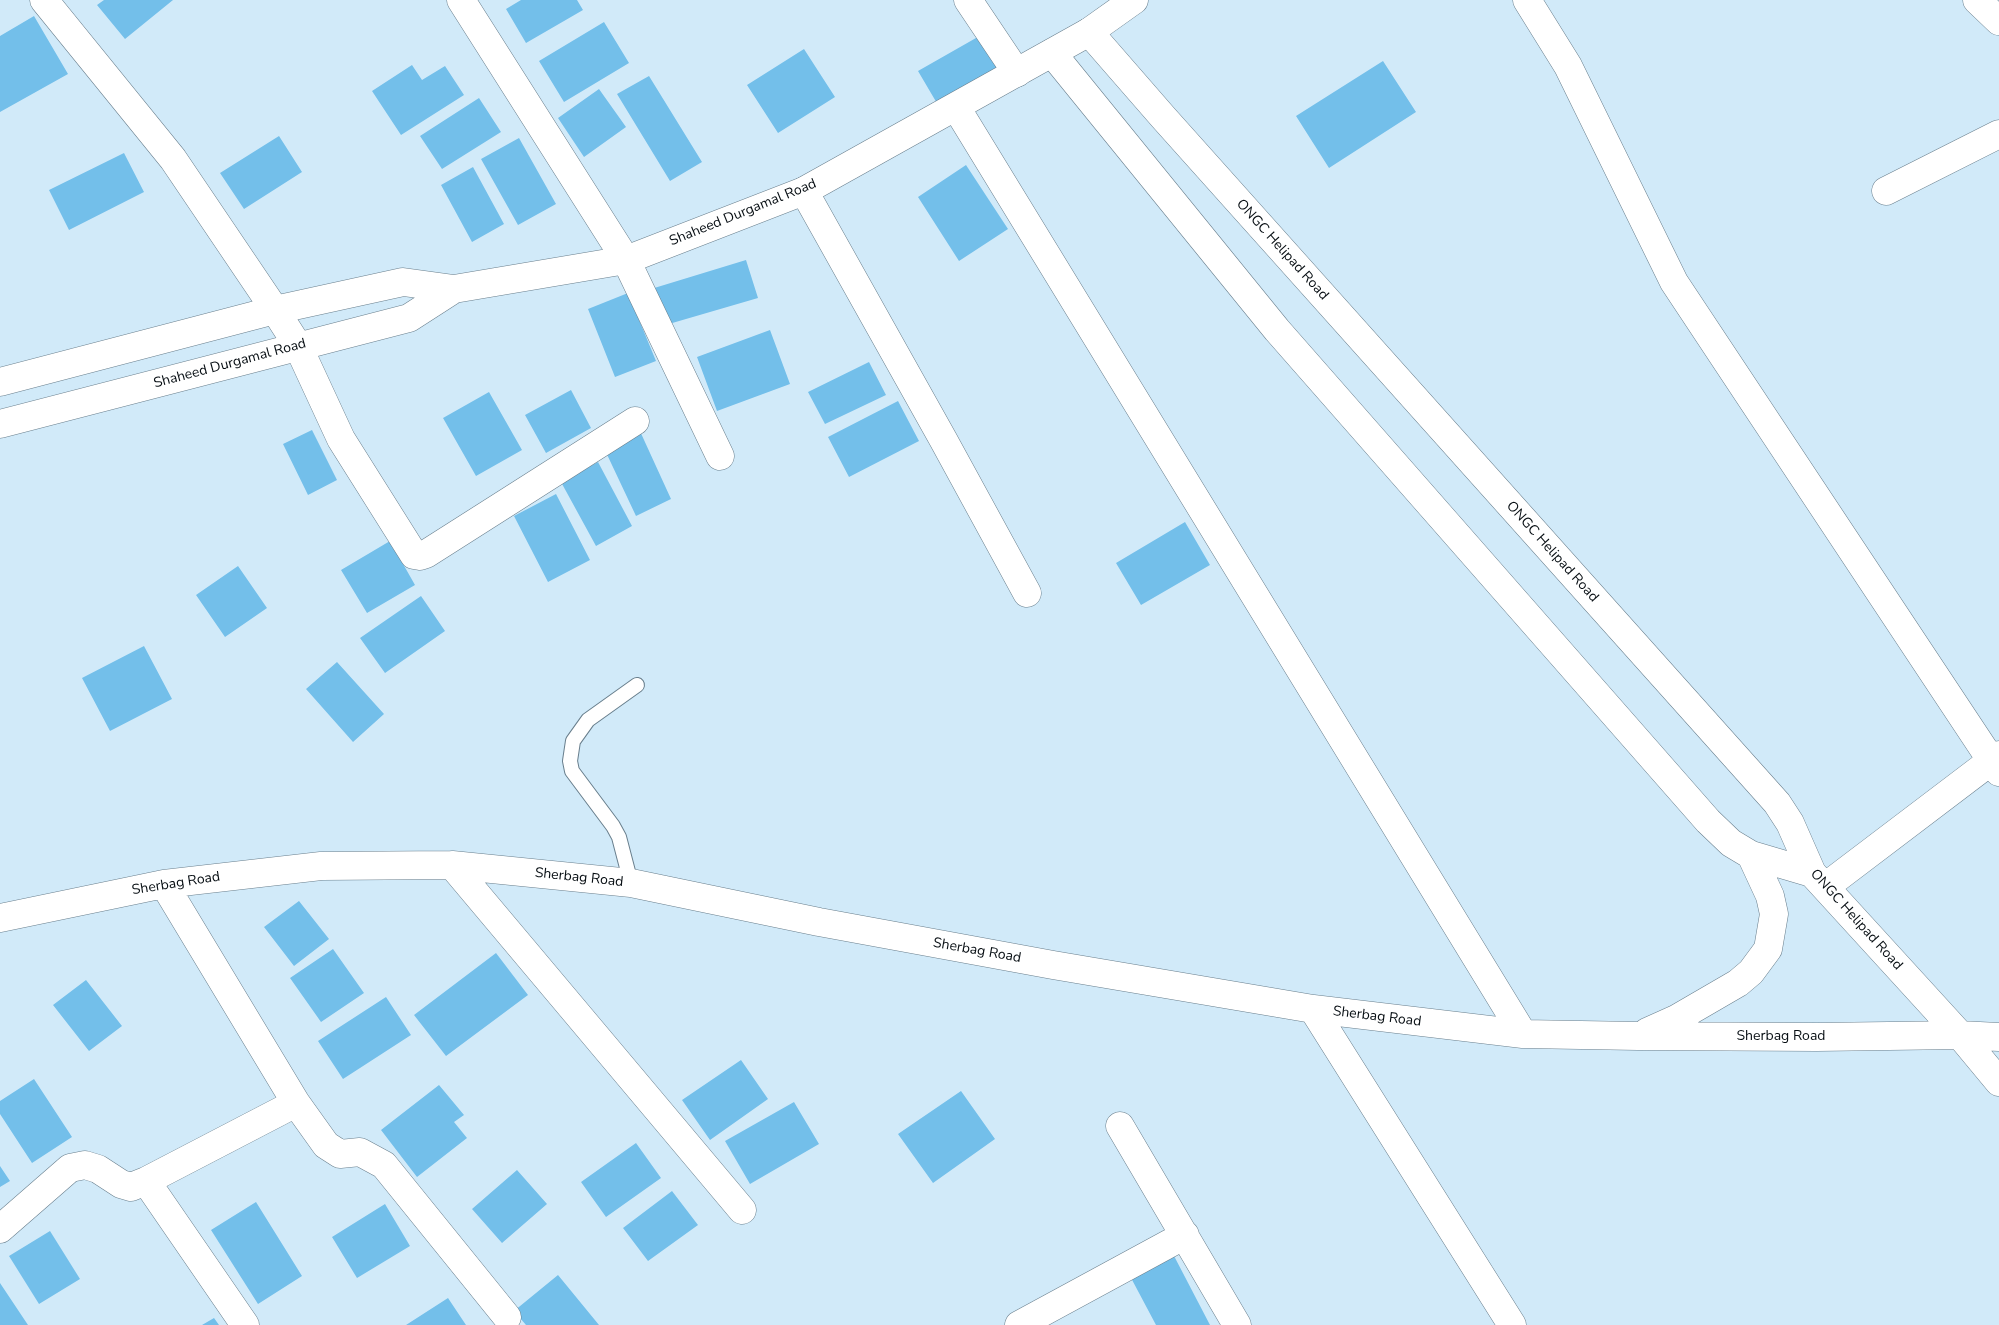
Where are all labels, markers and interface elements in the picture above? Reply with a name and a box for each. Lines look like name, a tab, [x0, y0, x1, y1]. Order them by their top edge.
street label: Shaheed Durgamal Road	[667, 176, 819, 250]
street label: ONGC Helipad Road	[1232, 196, 1332, 304]
street label: Shaheed Durgamal Road	[152, 336, 308, 392]
street label: ONGC Helipad Road	[1502, 498, 1602, 606]
street label: Sherbag Road	[534, 865, 624, 891]
street label: ONGC Helipad Road	[1806, 866, 1906, 974]
street label: Sherbag Road	[131, 869, 221, 899]
street label: Sherbag Road	[932, 935, 1022, 967]
street label: Sherbag Road	[1332, 1003, 1422, 1031]
street label: Sherbag Road	[1737, 1029, 1825, 1045]

